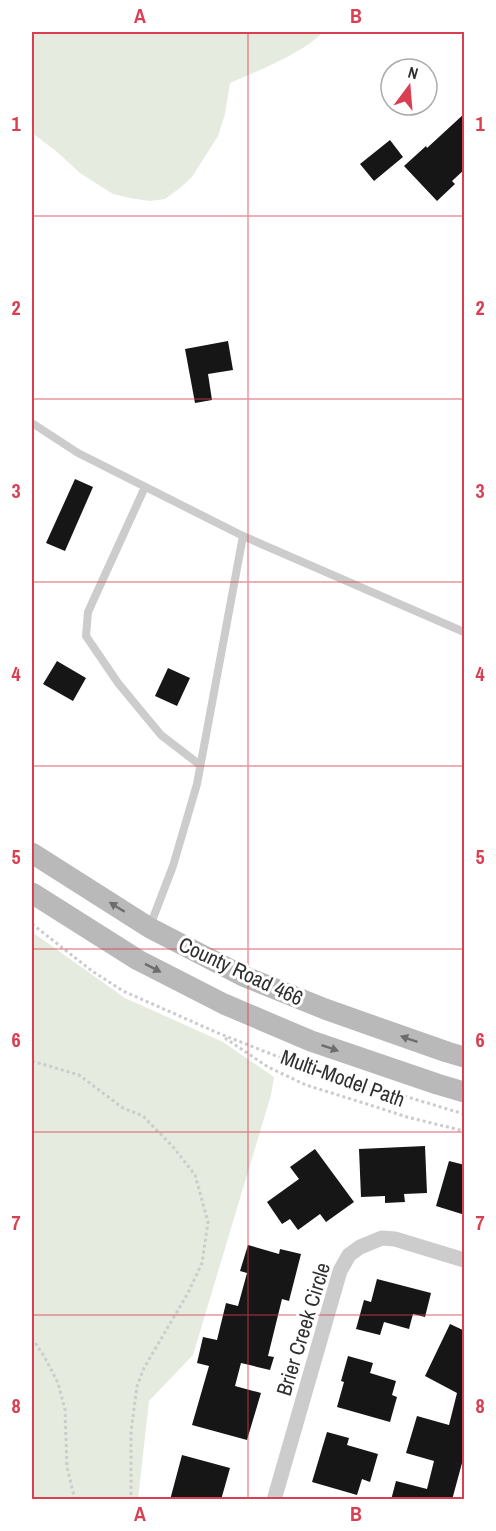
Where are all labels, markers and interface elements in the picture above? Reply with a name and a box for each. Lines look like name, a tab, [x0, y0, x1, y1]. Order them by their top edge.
text: A	[134, 2, 146, 29]
text: B	[350, 2, 362, 29]
north arrow	[379, 57, 439, 117]
text: N	[406, 61, 421, 84]
text: 1	[11, 110, 21, 137]
text: 1	[475, 110, 485, 137]
text: 2	[11, 294, 21, 321]
text: 2	[475, 294, 485, 321]
text: 3	[11, 477, 21, 504]
text: 3	[475, 477, 485, 504]
text: 4	[11, 660, 21, 687]
text: 4	[475, 660, 485, 687]
text: 5	[11, 843, 21, 870]
text: 5	[475, 843, 485, 870]
one-way arrow	[109, 902, 125, 913]
street label: County Road 466	[174, 930, 308, 1012]
one-way arrow	[144, 963, 161, 973]
text: 6	[11, 1026, 21, 1053]
text: 6	[475, 1026, 485, 1053]
one-way arrow	[400, 1033, 418, 1043]
street label: Multi-Model Path	[277, 1042, 409, 1114]
one-way arrow	[321, 1044, 339, 1053]
text: 7	[11, 1209, 21, 1236]
text: 7	[475, 1209, 485, 1236]
street label: Brier Creek Circle	[269, 1259, 337, 1399]
text: 8	[11, 1392, 21, 1419]
text: 8	[475, 1392, 485, 1419]
text: A	[134, 1500, 146, 1527]
text: B	[350, 1500, 362, 1527]

